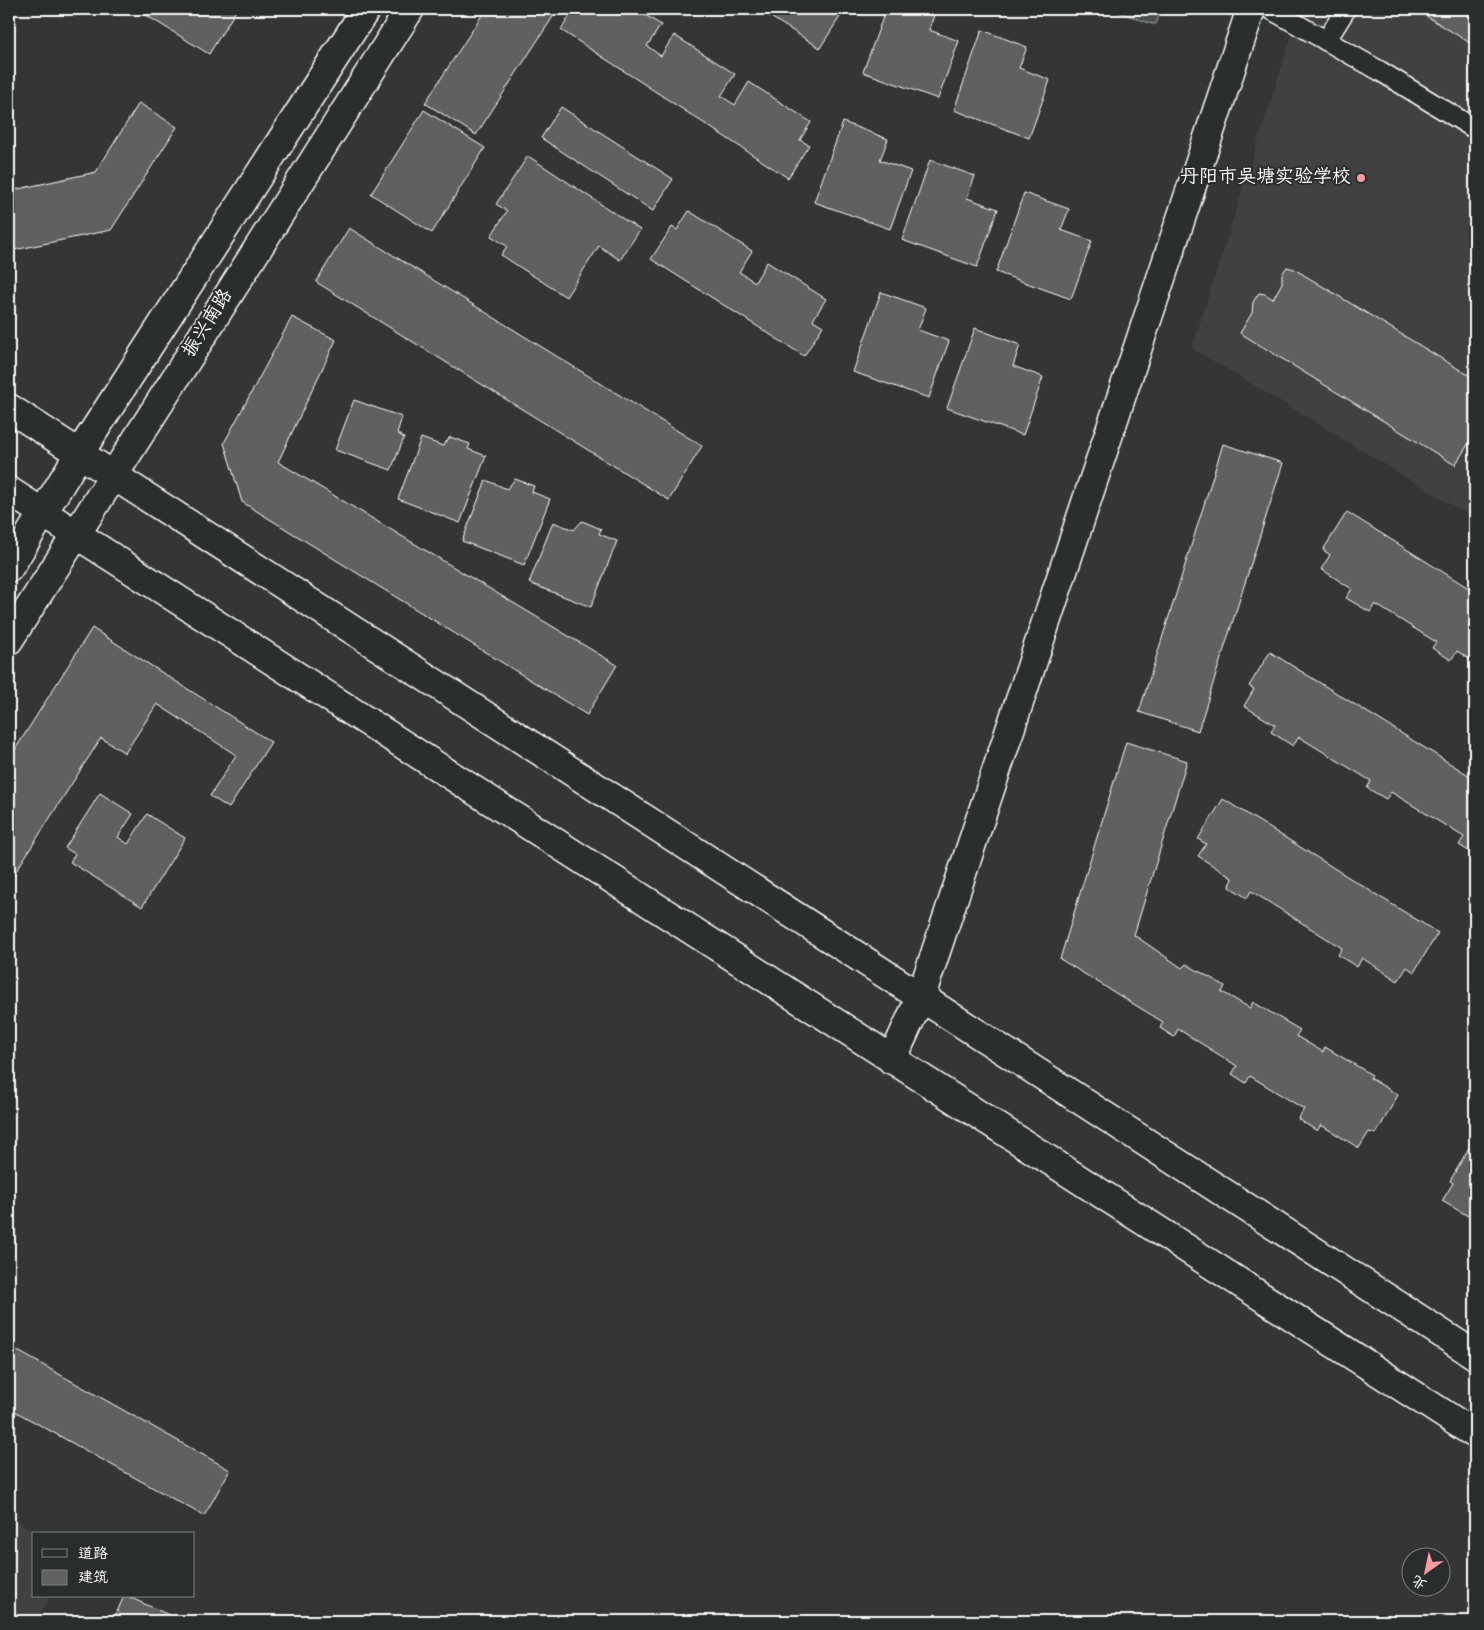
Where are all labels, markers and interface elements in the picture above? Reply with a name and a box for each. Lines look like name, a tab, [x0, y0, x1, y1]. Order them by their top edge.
place label: 丹阳市吴塘实验学校	[1180, 166, 1351, 190]
marker: 丹阳市吴塘实验学校	[1355, 172, 1367, 184]
street label: 振兴南路	[178, 285, 239, 362]
legend	[32, 1532, 195, 1598]
text: 道路	[78, 1546, 108, 1564]
north arrow	[1402, 1548, 1452, 1598]
text: 建筑	[78, 1570, 108, 1588]
text: 北	[1410, 1570, 1431, 1592]

